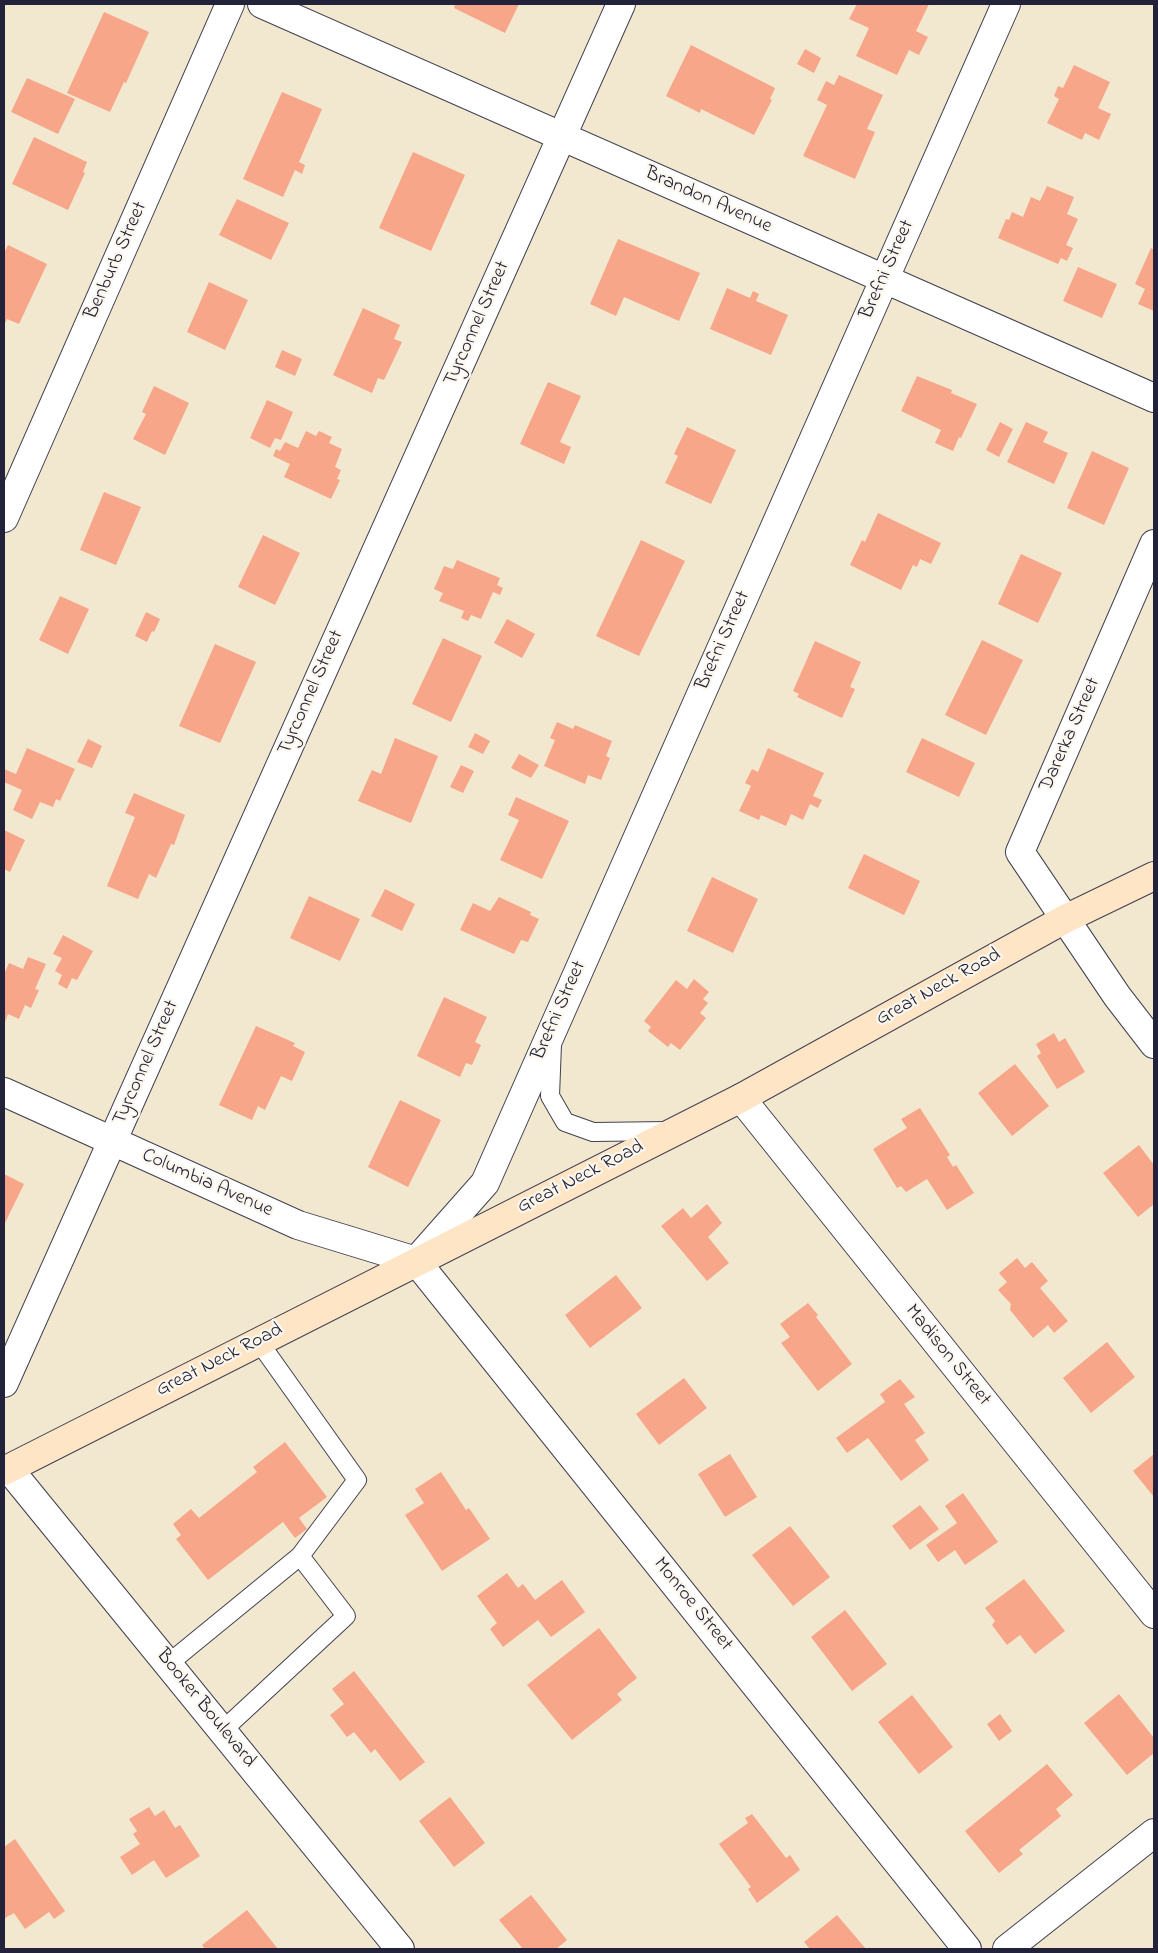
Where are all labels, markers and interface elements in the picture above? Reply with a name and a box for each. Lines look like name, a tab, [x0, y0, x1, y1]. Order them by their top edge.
street label: Brandon Avenue	[641, 162, 775, 240]
street label: Benburb Street	[80, 198, 154, 324]
street label: Brefni Street	[855, 217, 921, 323]
street label: Tyrconnel Street	[440, 258, 516, 390]
street label: Brefni Street	[691, 588, 757, 694]
street label: Tyrconnel Street	[274, 627, 350, 759]
street label: Darerka Street	[1035, 674, 1107, 796]
street label: Great Neck Road	[872, 944, 1006, 1032]
street label: Brefni Street	[527, 958, 593, 1064]
street label: Tyrconnel Street	[109, 997, 185, 1129]
street label: Great Neck Road	[514, 1136, 648, 1220]
street label: Columbia Avenue	[138, 1144, 276, 1224]
street label: Madison Street	[899, 1300, 995, 1412]
street label: Great Neck Road	[153, 1319, 287, 1403]
street label: Monroe Street	[647, 1553, 737, 1657]
street label: Booker Boulevard	[150, 1645, 260, 1773]

